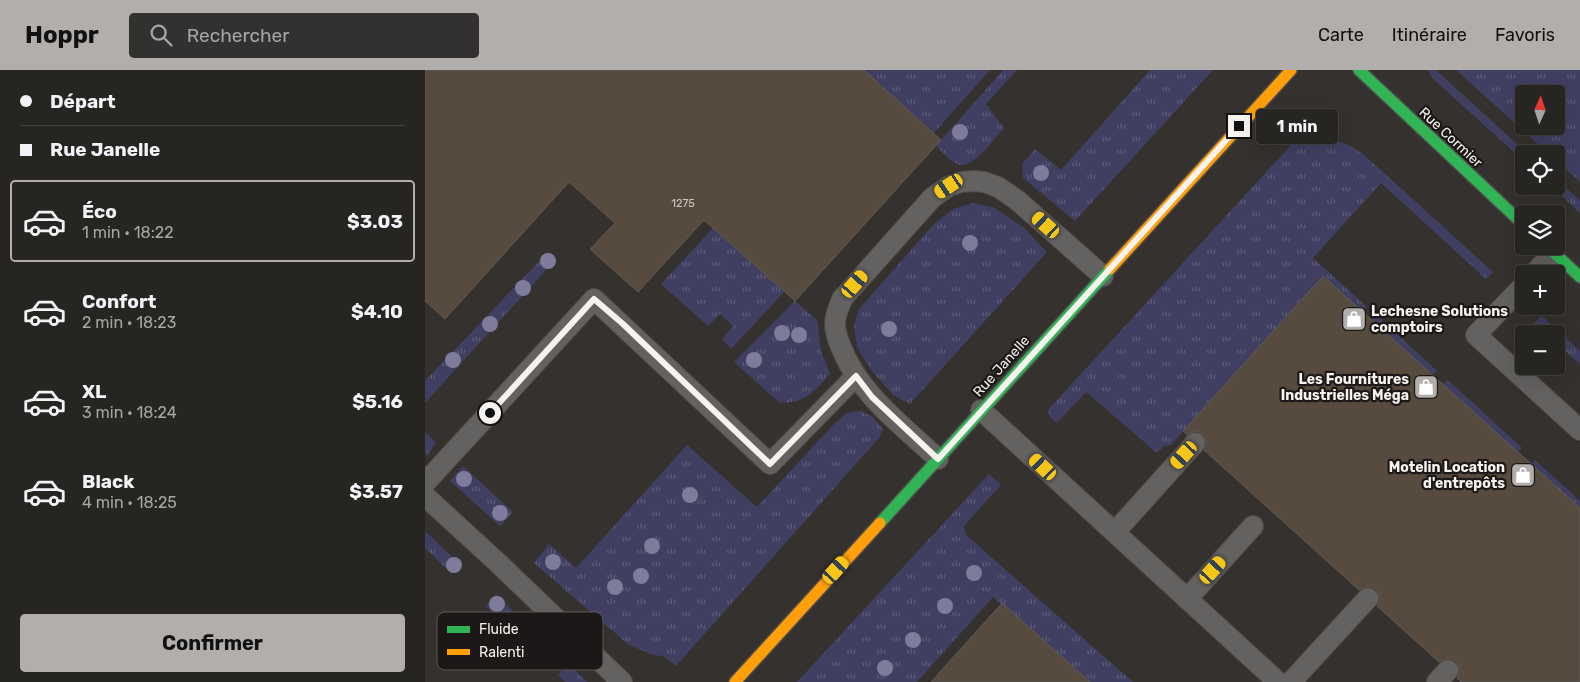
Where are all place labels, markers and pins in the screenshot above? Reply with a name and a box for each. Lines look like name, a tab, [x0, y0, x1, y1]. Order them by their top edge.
place label: Lechesne Solutions comptoirs	[1371, 303, 1508, 336]
shop icon: Lechesne Solutions comptoirs	[1341, 306, 1367, 332]
place label: Les Fournitures Industrielles Méga	[1281, 371, 1409, 404]
shop icon: Les Fournitures Industrielles Méga	[1413, 374, 1439, 400]
place label: Motelin Location d'entrepôts	[1389, 459, 1505, 492]
shop icon: Motelin Location d'entrepôts	[1510, 462, 1536, 488]

